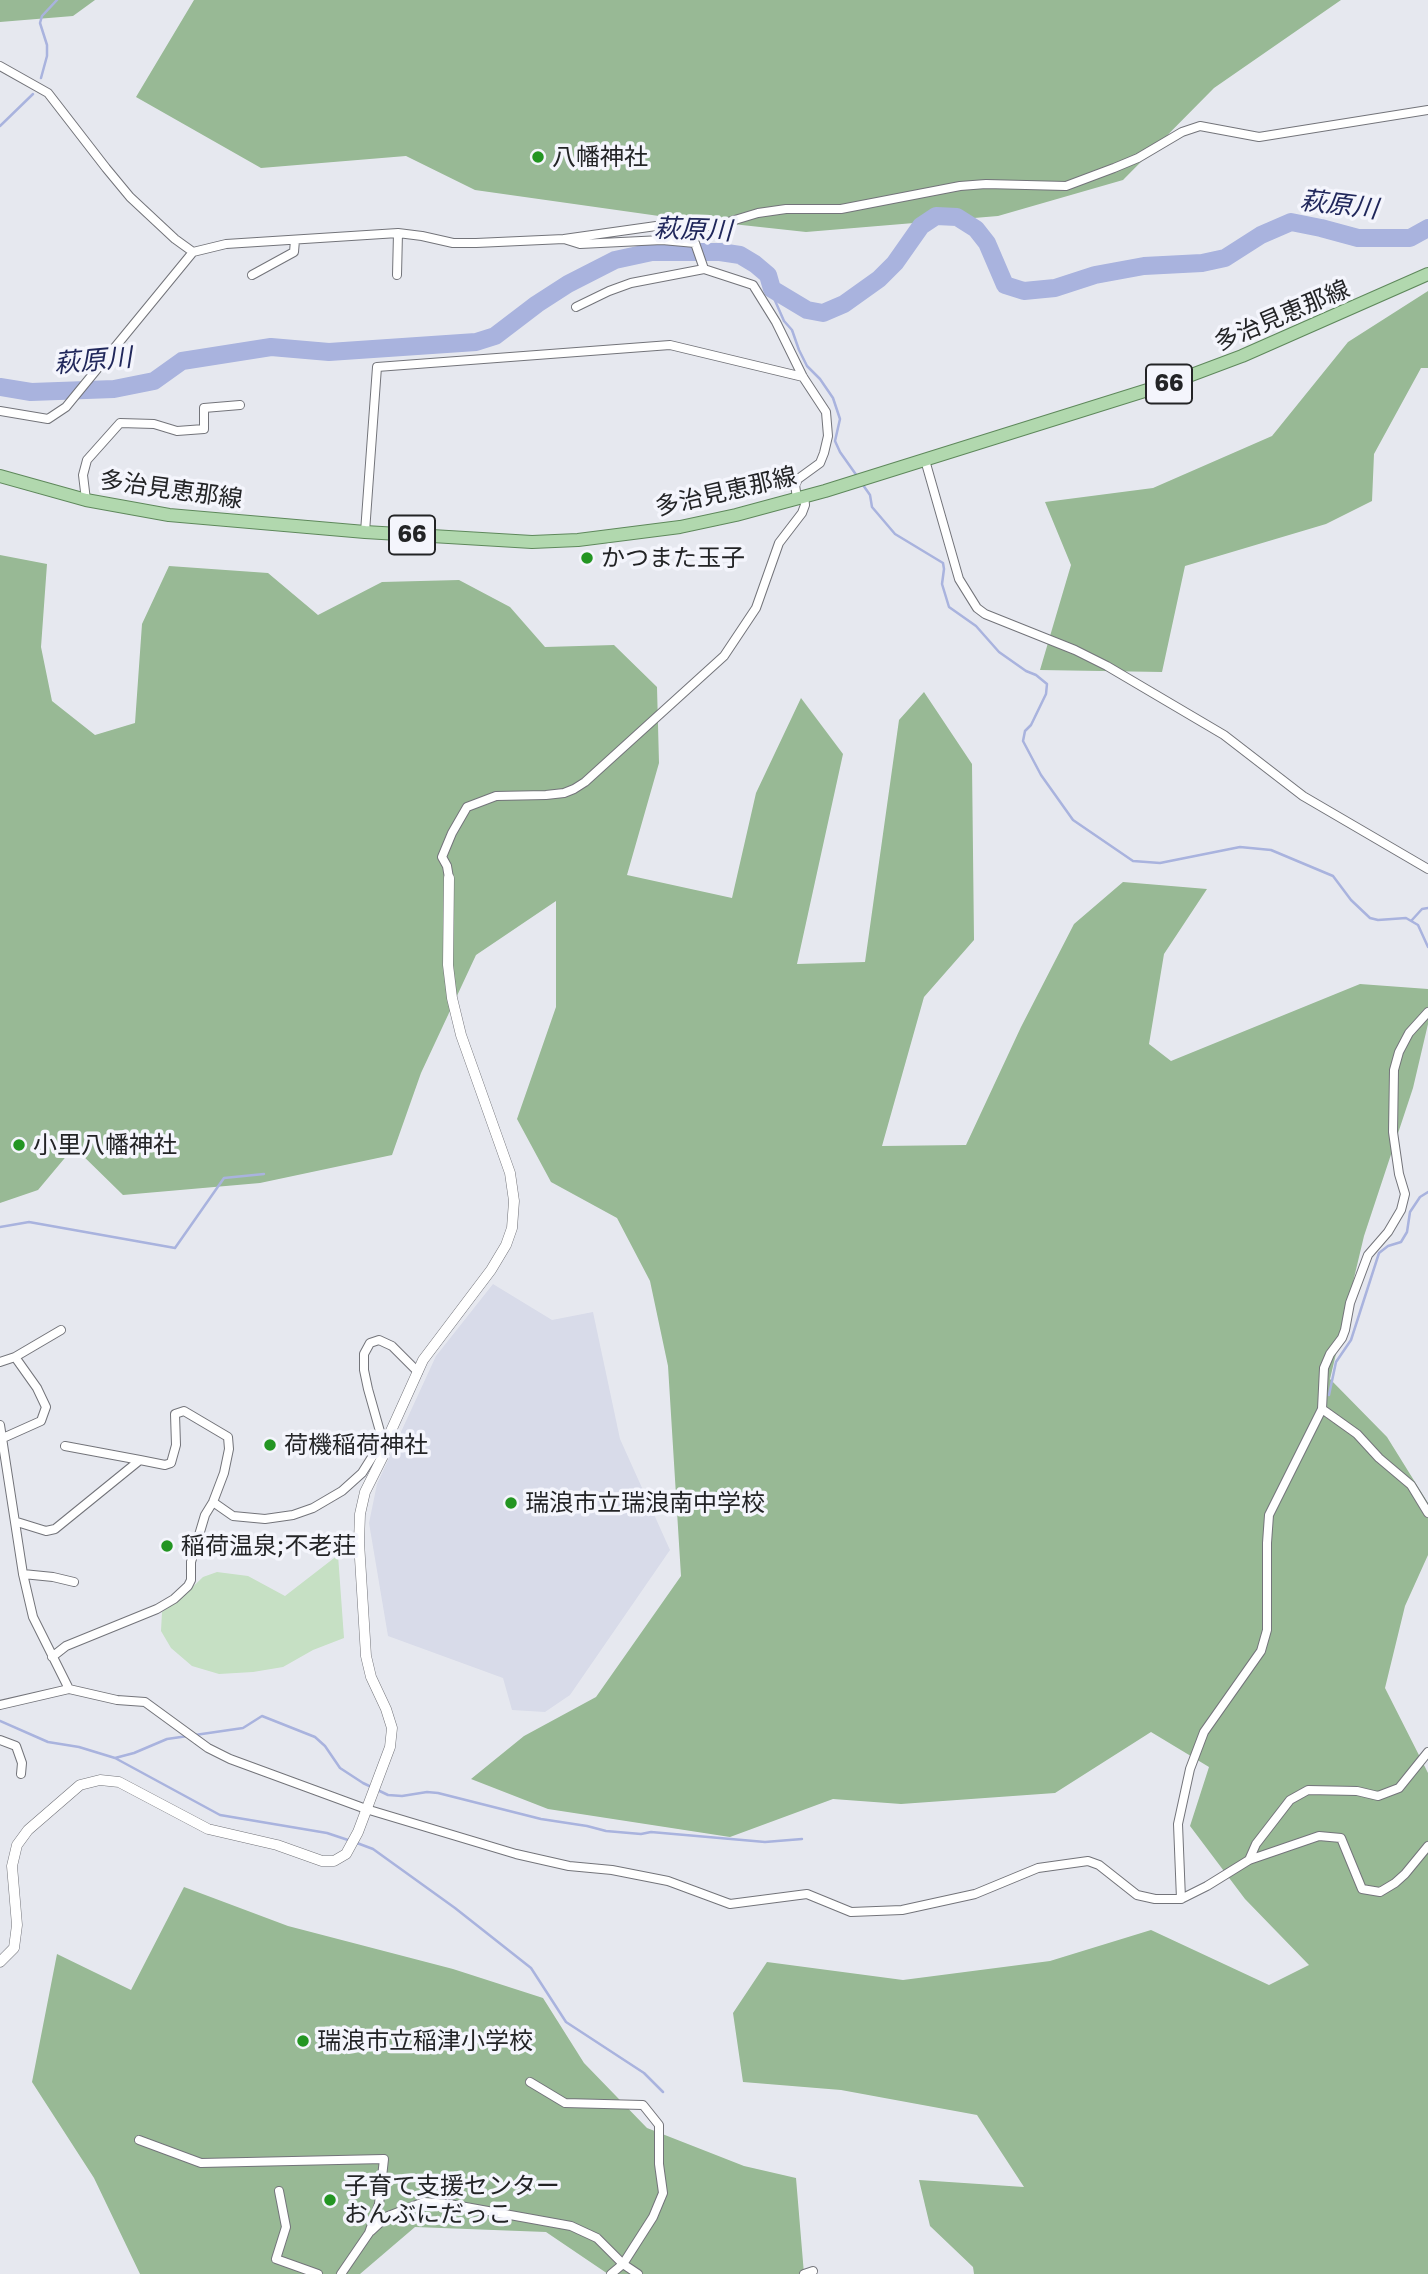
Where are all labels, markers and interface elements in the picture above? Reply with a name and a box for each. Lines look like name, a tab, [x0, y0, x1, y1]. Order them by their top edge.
place label: 八幡神社	[552, 143, 648, 171]
marker: 八幡神社	[530, 149, 546, 165]
water label: 萩原川	[1298, 185, 1380, 225]
water label: 萩原川	[653, 213, 733, 247]
street label: 多治見恵那線	[1210, 275, 1354, 357]
water label: 萩原川	[53, 342, 133, 380]
road number: 66	[1146, 364, 1192, 404]
street label: 多治見恵那線	[653, 462, 799, 522]
street label: 多治見恵那線	[98, 466, 244, 514]
road number: 66	[389, 516, 435, 554]
place label: かつまた玉子	[601, 544, 745, 572]
marker: かつまた玉子	[579, 550, 595, 566]
place label: 小里八幡神社	[33, 1131, 177, 1159]
marker: 小里八幡神社	[11, 1137, 27, 1153]
place label: 荷機稲荷神社	[284, 1431, 428, 1459]
marker: 荷機稲荷神社	[262, 1437, 278, 1453]
place label: 瑞浪市立瑞浪南中学校	[525, 1489, 765, 1517]
marker: 瑞浪市立瑞浪南中学校	[503, 1495, 519, 1511]
place label: 稲荷温泉;不老荘	[181, 1532, 356, 1560]
marker: 稲荷温泉;不老荘	[159, 1538, 175, 1554]
place label: 瑞浪市立稲津小学校	[317, 2027, 533, 2055]
marker: 瑞浪市立稲津小学校	[295, 2033, 311, 2049]
place label: 子育て支援センター おんぶにだっこ	[344, 2172, 560, 2228]
marker: 子育て支援センター おんぶにだっこ	[322, 2192, 338, 2208]

